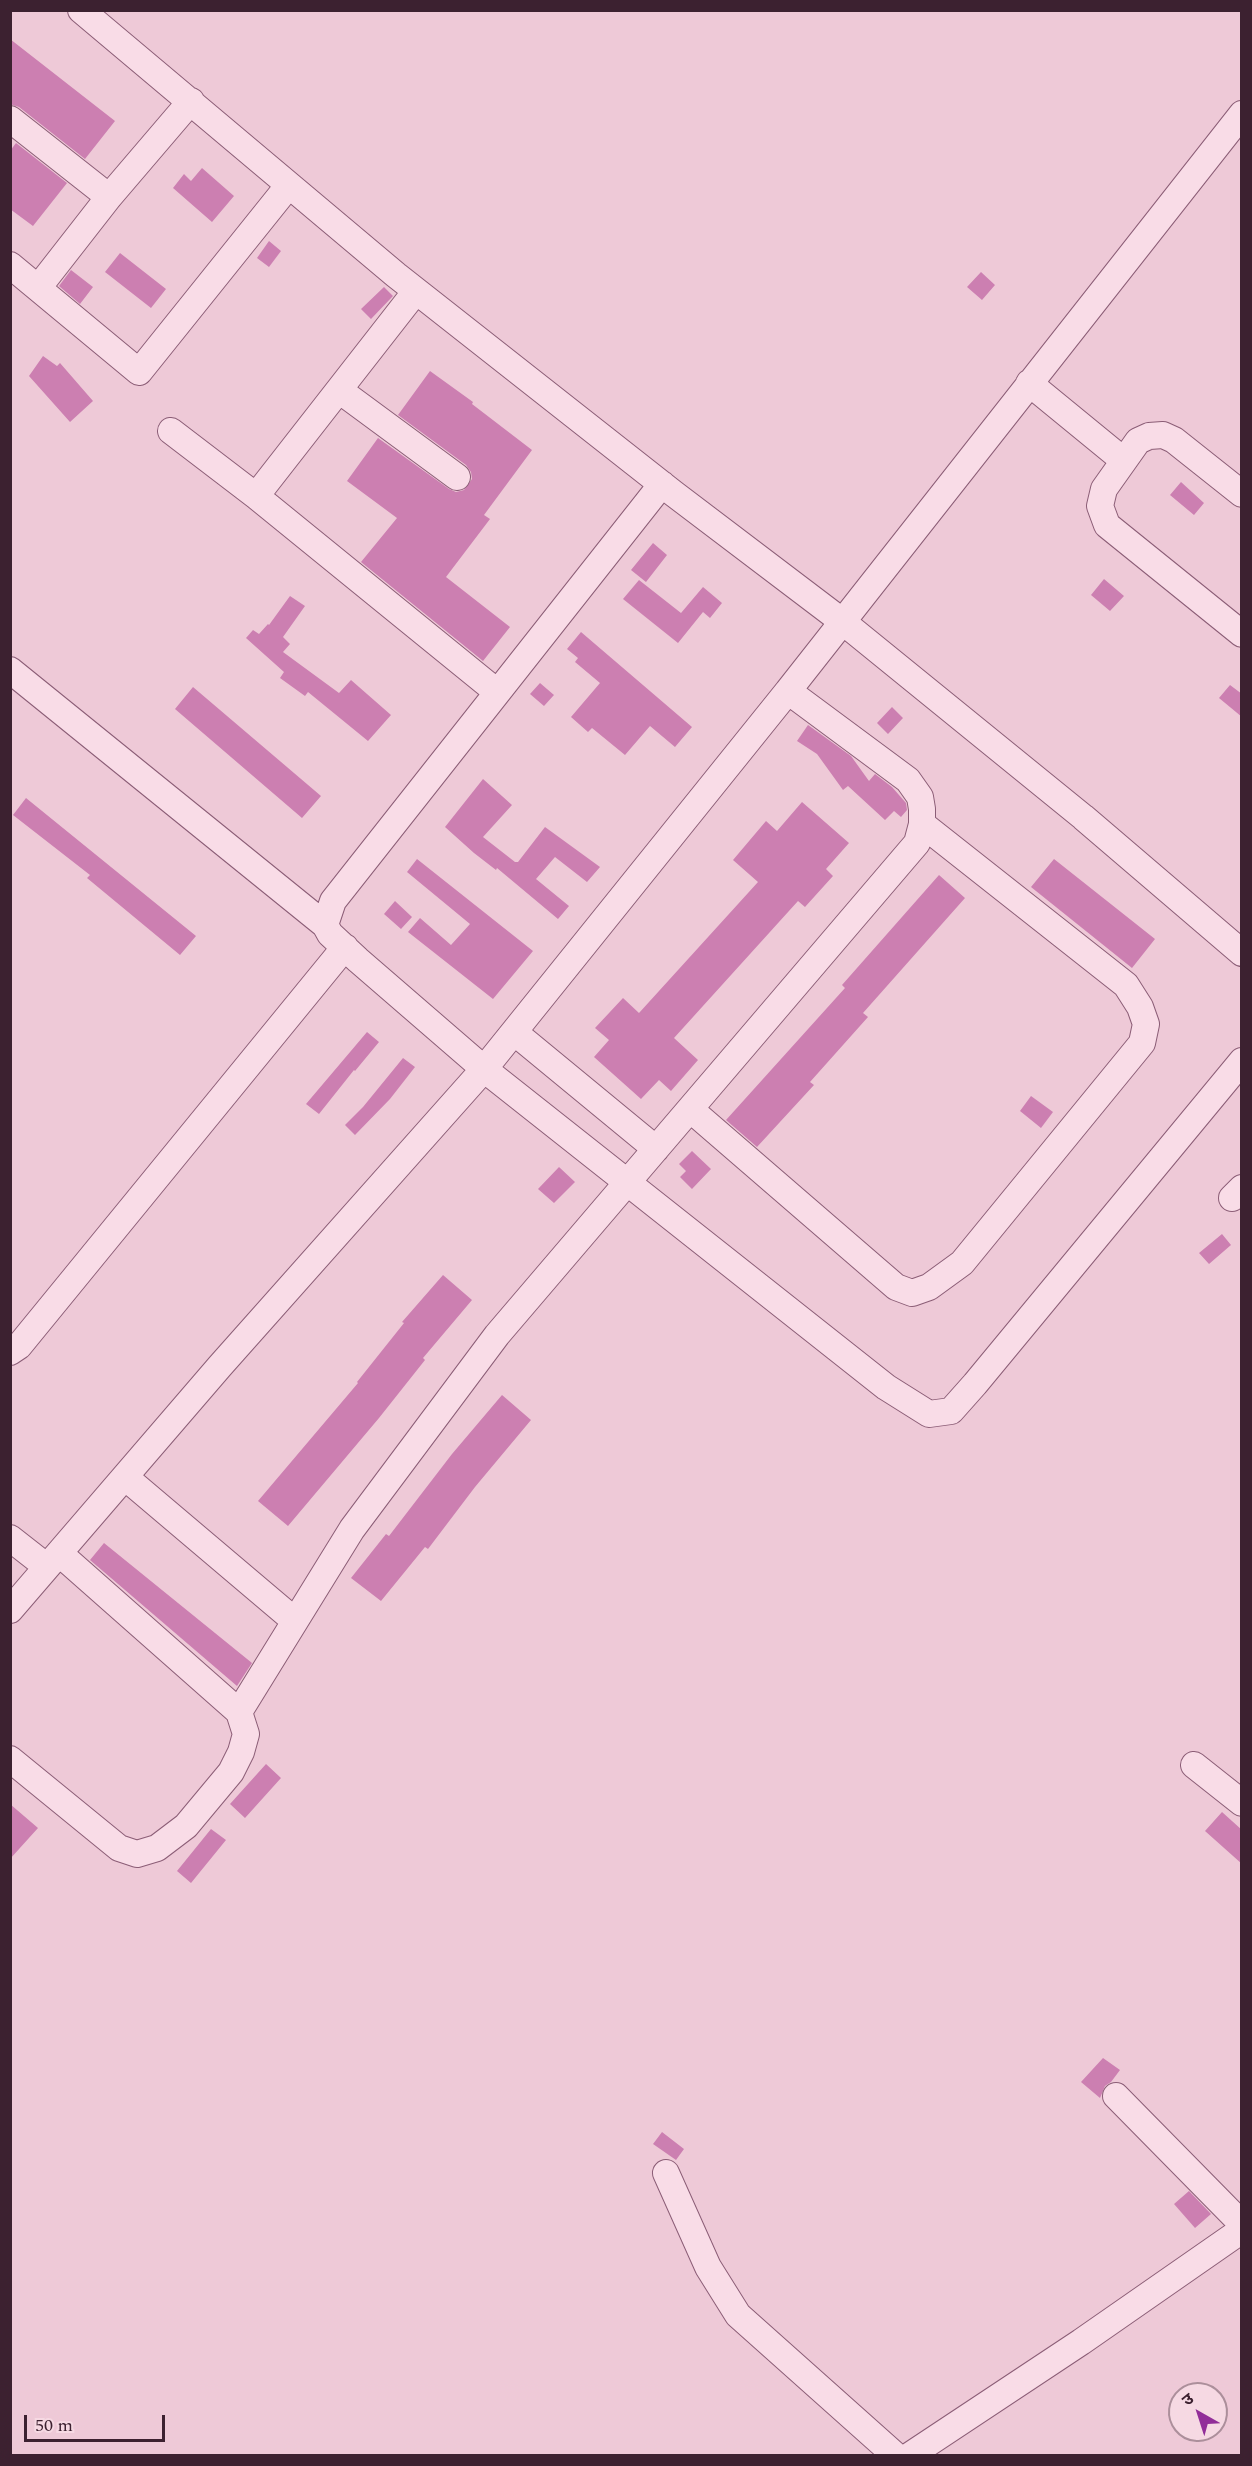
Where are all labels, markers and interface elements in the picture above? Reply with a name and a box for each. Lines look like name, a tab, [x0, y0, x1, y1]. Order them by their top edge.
north arrow	[1168, 2382, 1228, 2442]
text: उ	[1177, 2387, 1199, 2412]
scale bar	[27, 2403, 168, 2441]
text: 50 m	[35, 2412, 73, 2439]

